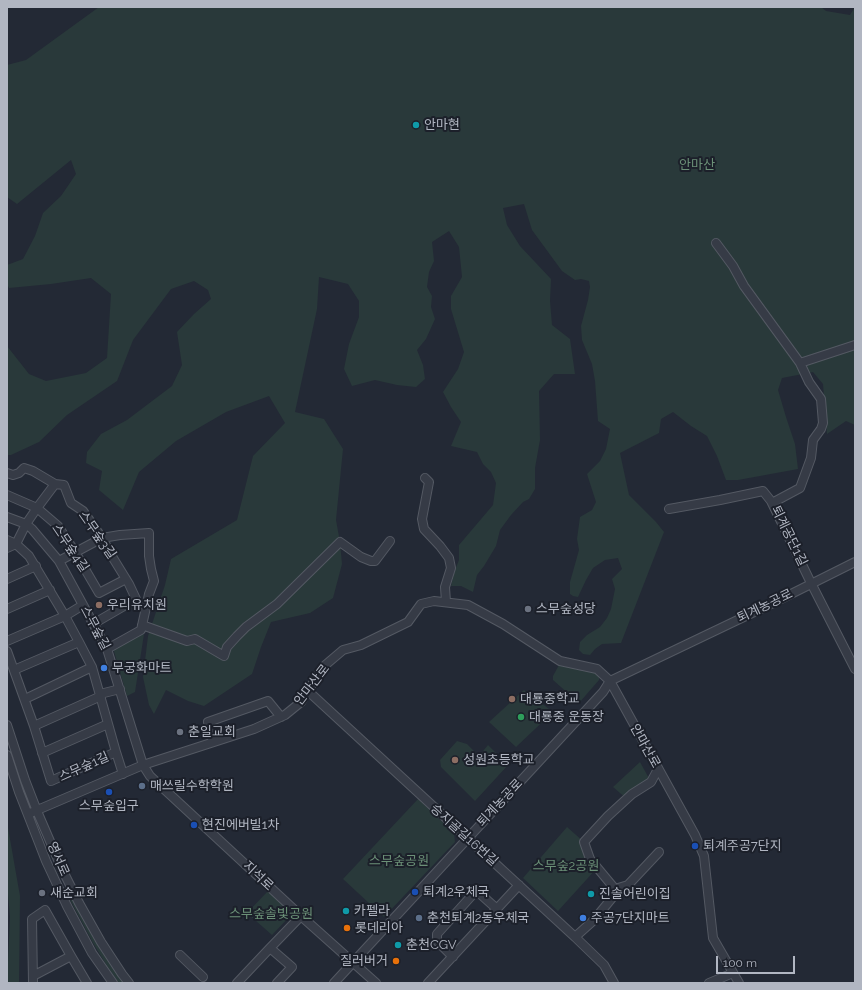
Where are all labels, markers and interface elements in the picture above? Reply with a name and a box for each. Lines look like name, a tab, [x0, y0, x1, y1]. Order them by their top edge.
place label: 안마현	[424, 117, 460, 133]
marker: 안마현	[411, 120, 421, 130]
park label: 안마산	[679, 157, 715, 173]
street label: 퇴계공단1길	[768, 503, 810, 569]
street label: 스무숲3길	[75, 508, 119, 562]
street label: 스무숲4길	[48, 521, 92, 575]
street label: 퇴계농공로	[735, 586, 795, 626]
place label: 우리유치원	[107, 597, 167, 613]
marker: 우리유치원	[94, 600, 104, 610]
place label: 스무숲성당	[536, 601, 596, 617]
street label: 스무숲길	[77, 603, 113, 653]
marker: 스무숲성당	[523, 604, 533, 614]
place label: 무궁화마트	[112, 660, 172, 676]
street label: 안마산로	[291, 661, 333, 709]
marker: 무궁화마트	[99, 663, 109, 673]
place label: 대룡중학교	[520, 691, 580, 707]
marker: 대룡중학교	[507, 694, 517, 704]
place label: 대룡중 운동장	[529, 709, 604, 725]
marker: 대룡중 운동장	[516, 712, 526, 722]
street label: 안마산로	[627, 721, 663, 771]
place label: 춘일교회	[188, 724, 236, 740]
marker: 춘일교회	[175, 727, 185, 737]
street label: 스무숲1길	[56, 749, 112, 785]
place label: 성원초등학교	[463, 752, 535, 768]
marker: 성원초등학교	[450, 755, 460, 765]
street label: 퇴계농공로	[474, 776, 526, 830]
place label: 매쓰릴수학학원	[150, 778, 234, 794]
marker: 매쓰릴수학학원	[137, 781, 147, 791]
marker: 스무숲입구	[104, 787, 114, 797]
place label: 스무숲입구	[79, 798, 139, 814]
street label: 승지골길16번길	[427, 801, 501, 869]
place label: 현진에버빌1차	[202, 817, 279, 833]
marker: 현진에버빌1차	[189, 820, 199, 830]
place label: 퇴계주공7단지	[703, 838, 782, 854]
street label: 영서로	[44, 839, 72, 879]
marker: 퇴계주공7단지	[690, 841, 700, 851]
park label: 스무숲공원	[369, 853, 429, 869]
street label: 지석로	[240, 858, 276, 894]
park label: 스무숲2공원	[533, 858, 599, 874]
place label: 퇴계2우체국	[423, 884, 490, 900]
place label: 새순교회	[50, 885, 98, 901]
place label: 진솔어린이집	[599, 886, 671, 902]
marker: 퇴계2우체국	[410, 887, 420, 897]
marker: 새순교회	[37, 888, 47, 898]
marker: 진솔어린이집	[586, 889, 596, 899]
place label: 카펠라	[354, 903, 390, 919]
park label: 스무숲솔빛공원	[229, 906, 313, 922]
marker: 카펠라	[341, 906, 351, 916]
place label: 춘천퇴계2동우체국	[427, 910, 529, 926]
place label: 주공7단지마트	[591, 910, 670, 926]
marker: 춘천퇴계2동우체국	[414, 913, 424, 923]
marker: 주공7단지마트	[578, 913, 588, 923]
place label: 롯데리아	[355, 920, 403, 936]
marker: 롯데리아	[342, 923, 352, 933]
place label: 춘천CGV	[406, 937, 457, 953]
marker: 춘천CGV	[393, 940, 403, 950]
scale bar	[718, 948, 797, 974]
place label: 질러버거	[340, 953, 388, 969]
marker: 질러버거	[391, 956, 401, 966]
text: 100 m	[723, 956, 757, 970]

